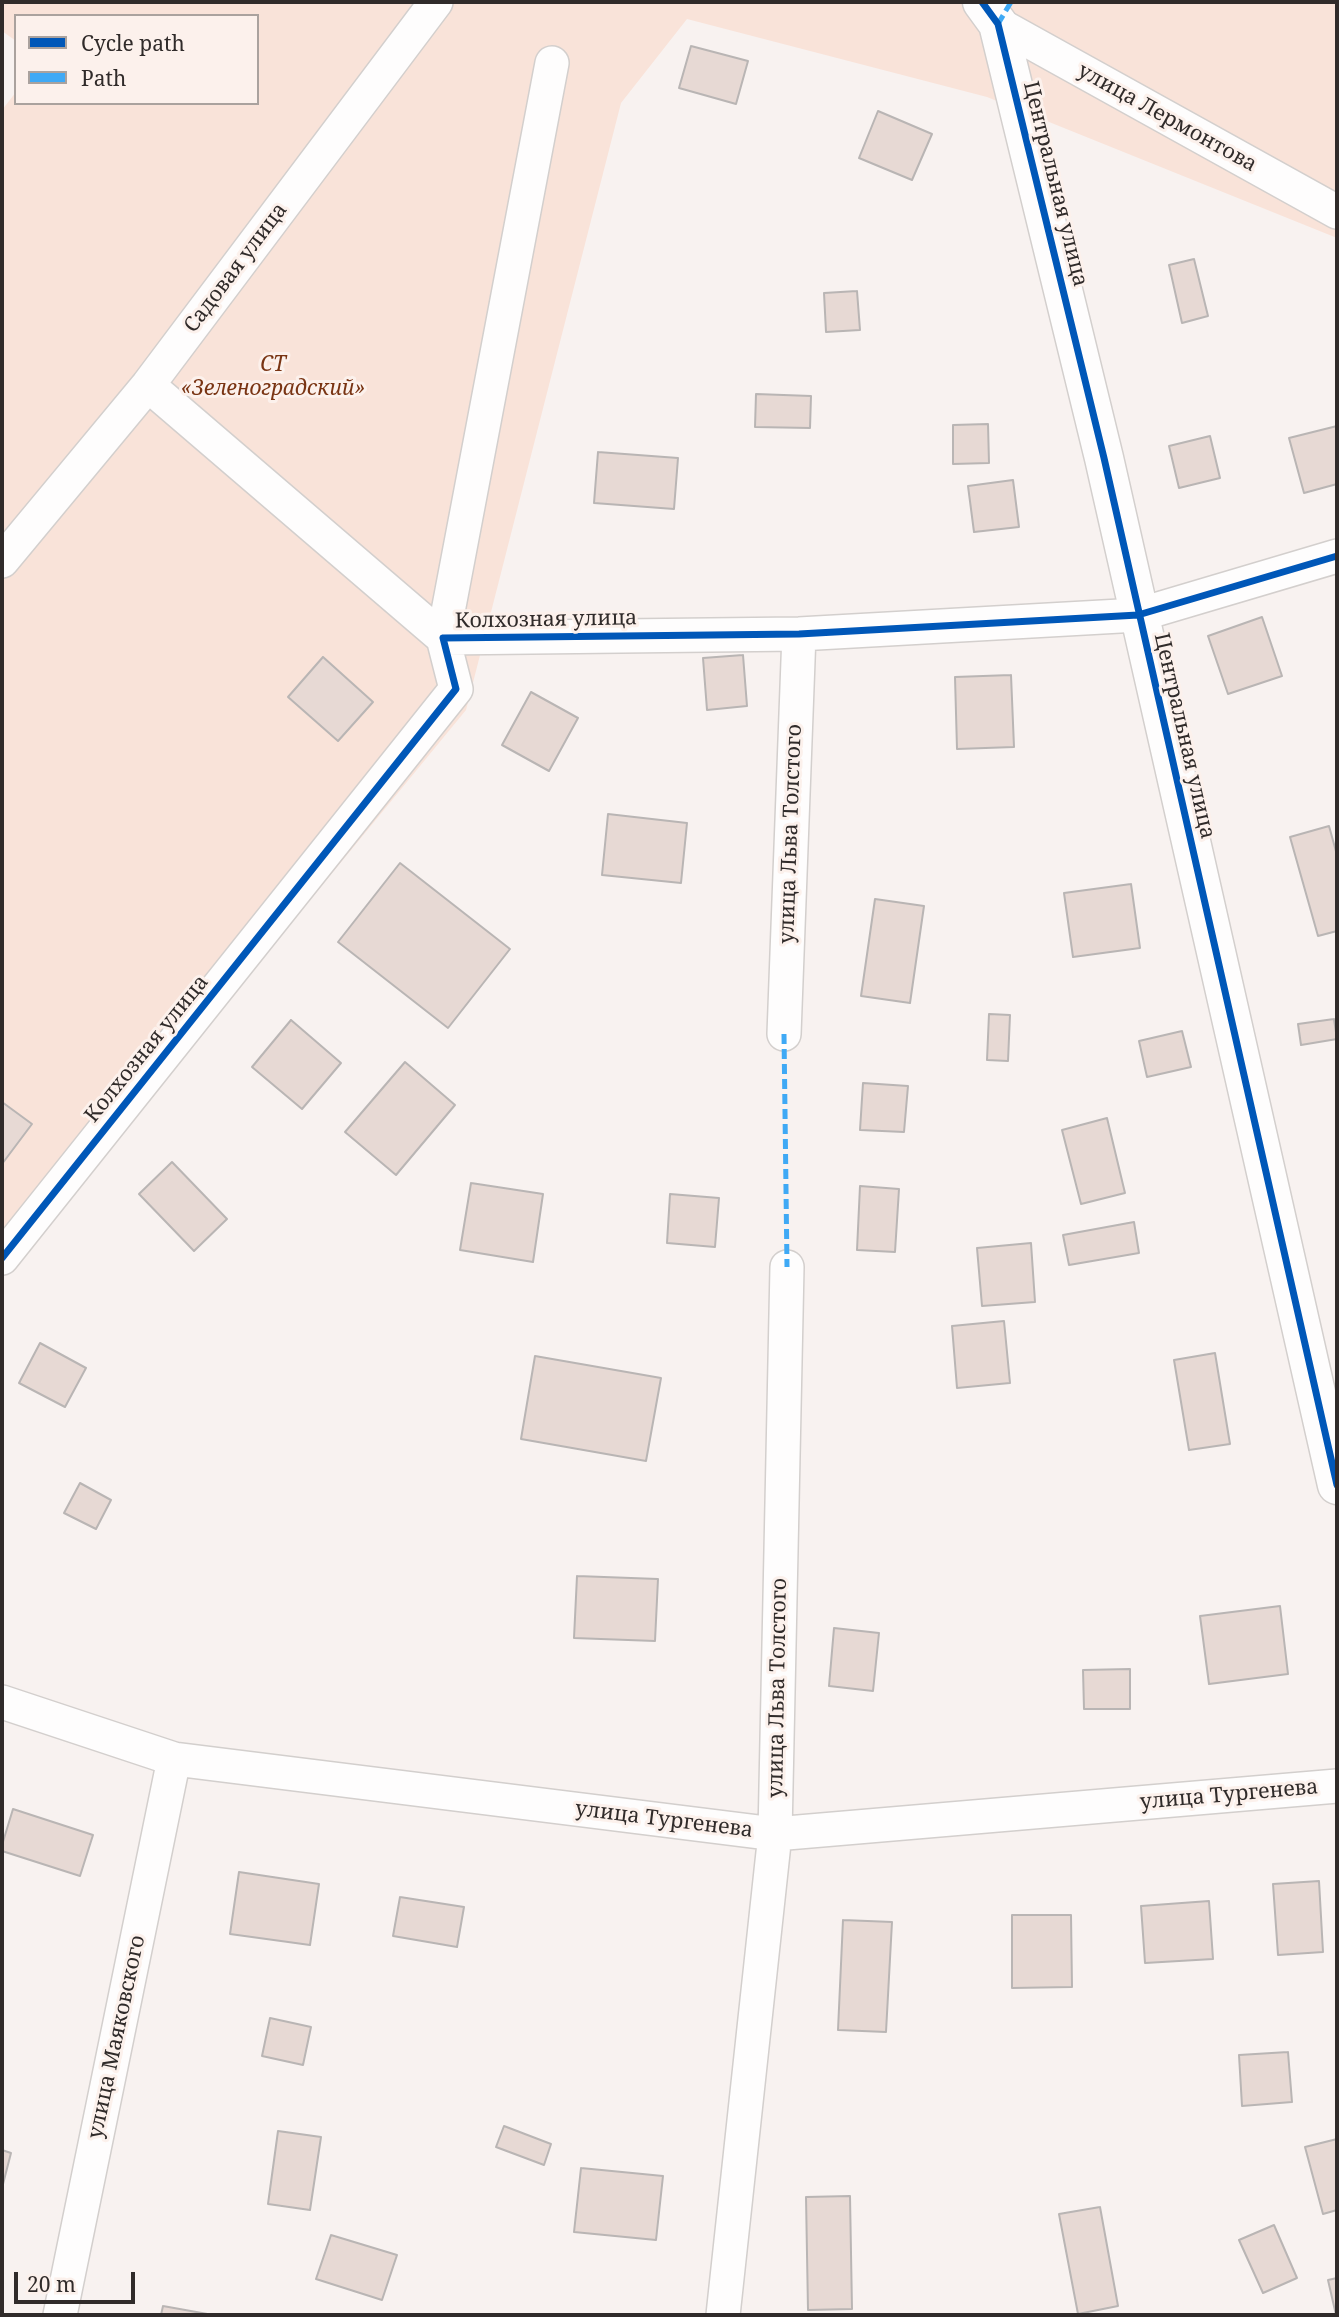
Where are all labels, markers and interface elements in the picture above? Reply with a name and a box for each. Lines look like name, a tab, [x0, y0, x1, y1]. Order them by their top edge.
legend	[14, 14, 259, 105]
text: Cycle path	[81, 29, 185, 57]
street label: улица Лермонтова	[1073, 58, 1261, 178]
text: Path	[81, 64, 126, 92]
street label: Центральная улица	[1017, 79, 1093, 289]
street label: Садовая улица	[179, 198, 293, 338]
park label: СТ «Зеленоградский»	[181, 352, 365, 402]
street label: Колхозная улица	[455, 606, 637, 634]
street label: Центральная улица	[1148, 630, 1220, 842]
street label: улица Льва Толстого	[775, 724, 807, 944]
street label: Колхозная улица	[80, 970, 214, 1128]
street label: улица Льва Толстого	[763, 1578, 793, 1798]
street label: улица Тургенева	[1139, 1775, 1319, 1815]
street label: улица Тургенева	[574, 1797, 754, 1843]
street label: улица Маяковского	[83, 1933, 151, 2141]
scale bar	[18, 2258, 138, 2302]
text: 20 m	[27, 2270, 76, 2298]

